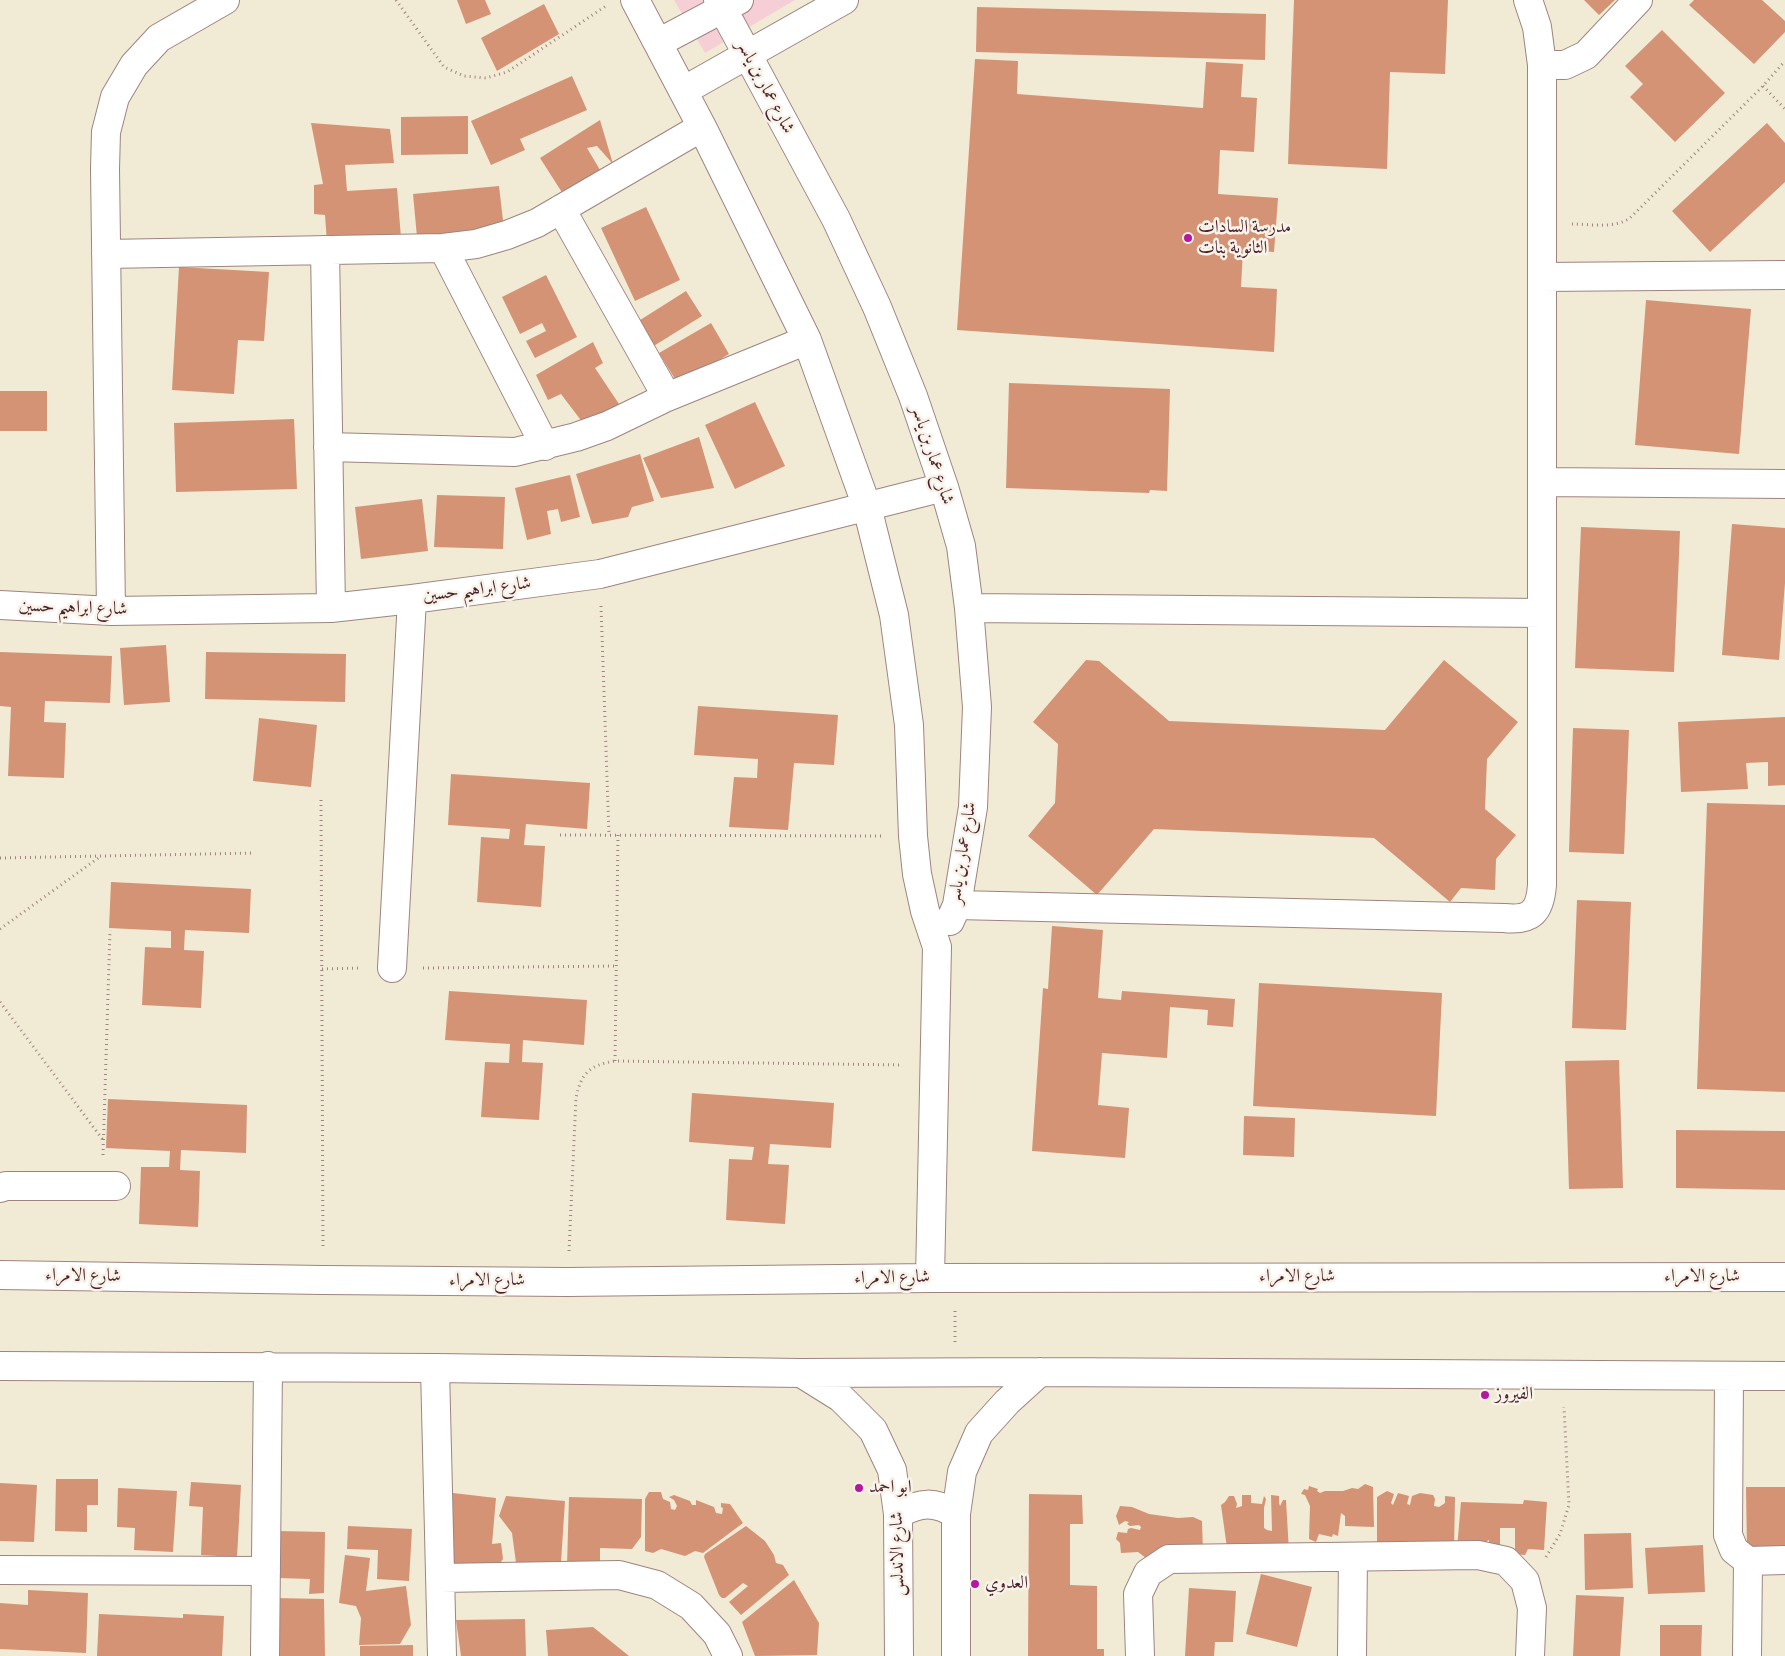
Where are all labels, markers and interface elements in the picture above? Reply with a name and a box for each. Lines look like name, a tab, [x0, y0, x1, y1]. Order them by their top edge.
street label: شارع عمار بن ياسر	[731, 36, 799, 138]
place label: مدرسة السادات الثانوية بنات	[1198, 217, 1291, 260]
marker: مدرسة السادات الثانوية بنات	[1182, 232, 1194, 244]
street label: شارع عمار بن ياسر	[906, 403, 958, 507]
street label: شارع ابراهيم حسين	[422, 573, 532, 607]
street label: شارع ابراهيم حسين	[18, 595, 128, 621]
street label: شارع عمار بن ياسر	[944, 800, 982, 906]
street label: شارع الامراء	[45, 1265, 121, 1287]
street label: شارع الامراء	[1259, 1266, 1335, 1288]
street label: شارع الامراء	[1664, 1266, 1740, 1288]
street label: شارع الامراء	[854, 1267, 930, 1289]
street label: شارع الامراء	[449, 1270, 525, 1292]
place label: الفيروز	[1495, 1384, 1533, 1406]
marker: الفيروز	[1479, 1389, 1491, 1401]
place label: ابو احمد	[869, 1477, 912, 1499]
marker: ابو احمد	[853, 1482, 865, 1494]
street label: شارع الاندلس	[886, 1512, 910, 1596]
place label: العدوي	[985, 1573, 1028, 1595]
marker: العدوي	[969, 1578, 981, 1590]

